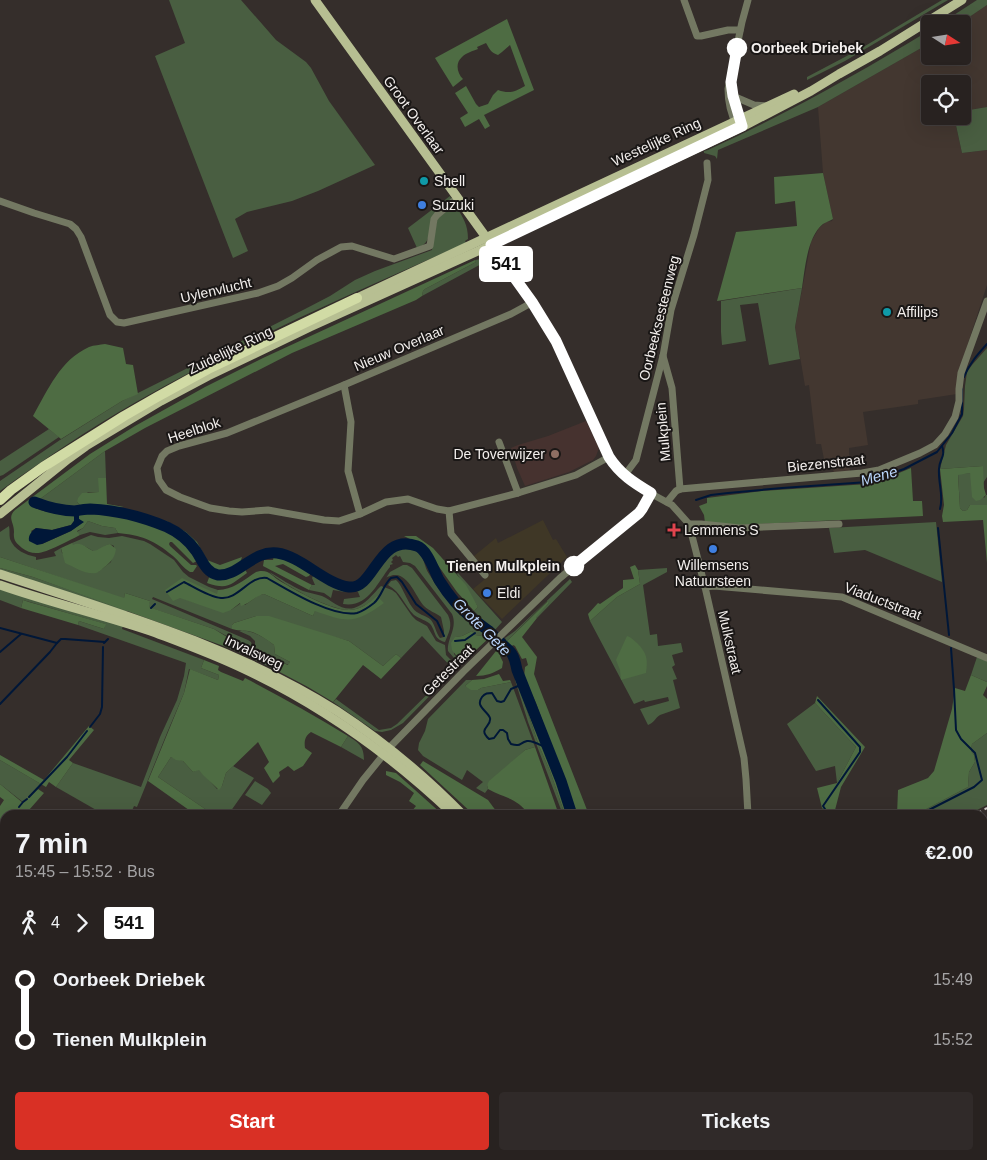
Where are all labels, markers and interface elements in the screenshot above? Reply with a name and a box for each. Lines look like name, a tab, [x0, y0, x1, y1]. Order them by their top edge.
north arrow	[921, 15, 971, 65]
map controls	[921, 15, 971, 125]
marker: Oorbeek Driebek	[727, 38, 747, 58]
place label: Oorbeek Driebek	[751, 40, 863, 56]
street label: Groot Overlaar	[380, 73, 448, 157]
button: locate	[921, 75, 971, 125]
street label: Westelijke Ring	[609, 114, 703, 170]
place label: Shell	[434, 173, 465, 189]
marker: Shell	[418, 175, 430, 187]
place label: Suzuki	[432, 197, 474, 213]
marker: Suzuki	[416, 199, 428, 211]
line badge: 541	[477, 248, 535, 280]
text: 541	[491, 254, 521, 274]
street label: Oorbeeksesteenweg	[636, 254, 682, 382]
street label: Uylenvlucht	[179, 274, 253, 306]
place label: Affilips	[897, 304, 938, 320]
marker: Affilips	[881, 306, 893, 318]
street label: Nieuw Overlaar	[351, 322, 447, 374]
street label: Zuidelijke Ring	[185, 323, 275, 377]
street label: Mulkplein	[652, 402, 674, 462]
street label: Heelblok	[166, 414, 223, 446]
place label: De Toverwijzer	[453, 446, 545, 462]
marker: De Toverwijzer	[549, 448, 561, 460]
street label: Biezenstraat	[786, 451, 866, 475]
water label: Mene	[858, 462, 899, 489]
place label: Lemmens S	[684, 522, 759, 538]
marker: Lemmens S	[668, 524, 680, 536]
marker: Willemsens Natuursteen	[707, 543, 719, 555]
marker: Tienen Mulkplein	[564, 556, 584, 576]
place label: Willemsens Natuursteen	[675, 557, 751, 589]
place label: Tienen Mulkplein	[447, 558, 560, 574]
street label: Viaductstraat	[842, 579, 924, 623]
place label: Eldi	[497, 585, 520, 601]
marker: Eldi	[481, 587, 493, 599]
water label: Grote Gete	[450, 594, 515, 659]
street label: Mulkstraat	[715, 609, 745, 675]
street label: Invalsweg	[222, 632, 286, 672]
street label: Getestraat	[419, 641, 477, 699]
text: 7 min	[15, 828, 88, 859]
text: €2.00	[925, 842, 973, 863]
text: 15:45 – 15:52 · Bus	[15, 863, 155, 880]
icon: walk	[15, 909, 43, 937]
icon: forward	[68, 909, 96, 937]
text: 541	[114, 913, 144, 933]
text: 4	[51, 914, 60, 931]
text: Oorbeek Driebek	[53, 969, 205, 990]
text: 15:49	[933, 971, 973, 988]
text: Tienen Mulkplein	[53, 1029, 207, 1050]
text: 15:52	[933, 1031, 973, 1048]
button: Start	[15, 1092, 489, 1150]
button: Tickets	[499, 1092, 973, 1150]

